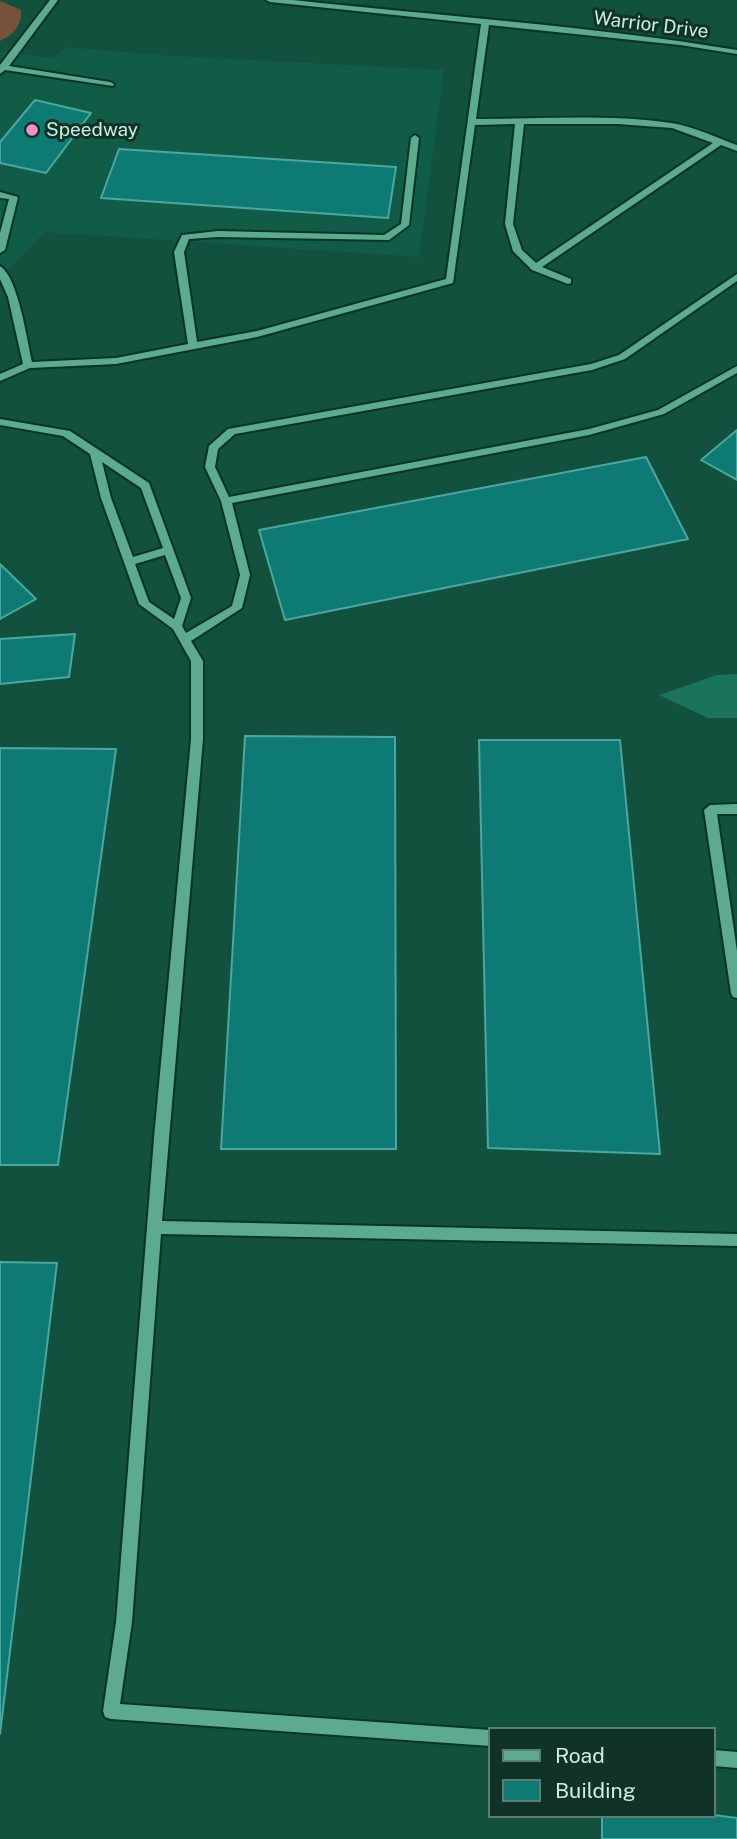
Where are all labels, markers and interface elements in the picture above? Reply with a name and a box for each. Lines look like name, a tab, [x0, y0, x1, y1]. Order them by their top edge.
street label: Warrior Drive	[592, 7, 710, 43]
place label: Speedway	[46, 119, 138, 141]
marker: Speedway	[24, 122, 40, 138]
legend	[489, 1727, 716, 1818]
text: Road	[555, 1743, 605, 1768]
text: Building	[555, 1778, 636, 1803]

